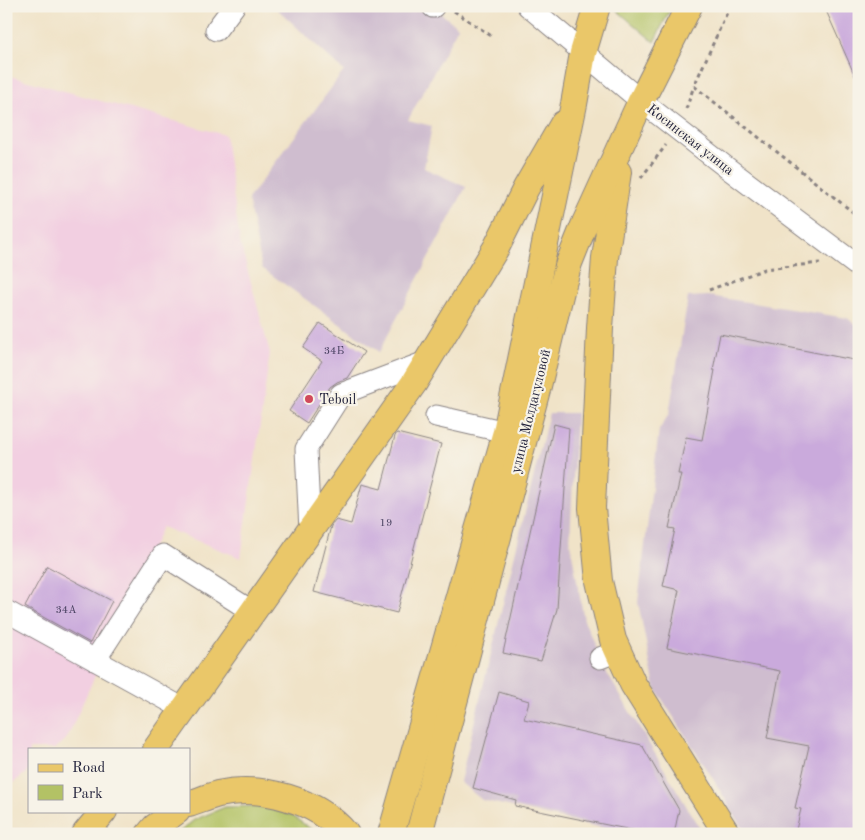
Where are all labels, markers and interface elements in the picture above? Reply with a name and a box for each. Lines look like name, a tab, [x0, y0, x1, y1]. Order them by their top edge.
street label: Косинская улица	[645, 102, 736, 178]
house number: 34Б	[324, 346, 344, 357]
street label: улица Молдагуловой	[509, 348, 553, 475]
marker: Teboil	[303, 393, 315, 405]
place label: Teboil	[319, 393, 356, 407]
house number: 19	[380, 518, 392, 529]
house number: 34А	[55, 605, 77, 616]
legend	[28, 748, 190, 812]
text: Road	[72, 761, 106, 776]
text: Park	[72, 787, 103, 802]

